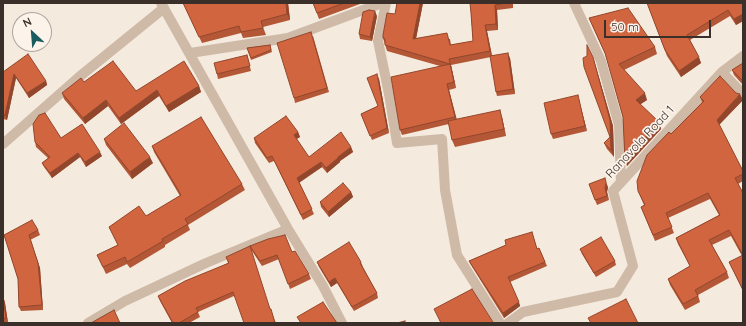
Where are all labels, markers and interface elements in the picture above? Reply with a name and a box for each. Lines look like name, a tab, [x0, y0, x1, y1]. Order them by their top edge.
north arrow	[12, 12, 52, 52]
scale bar	[606, 12, 713, 38]
text: N	[20, 14, 34, 30]
text: 50 m	[611, 19, 639, 34]
street label: Ranavola Road 1	[603, 103, 677, 181]

